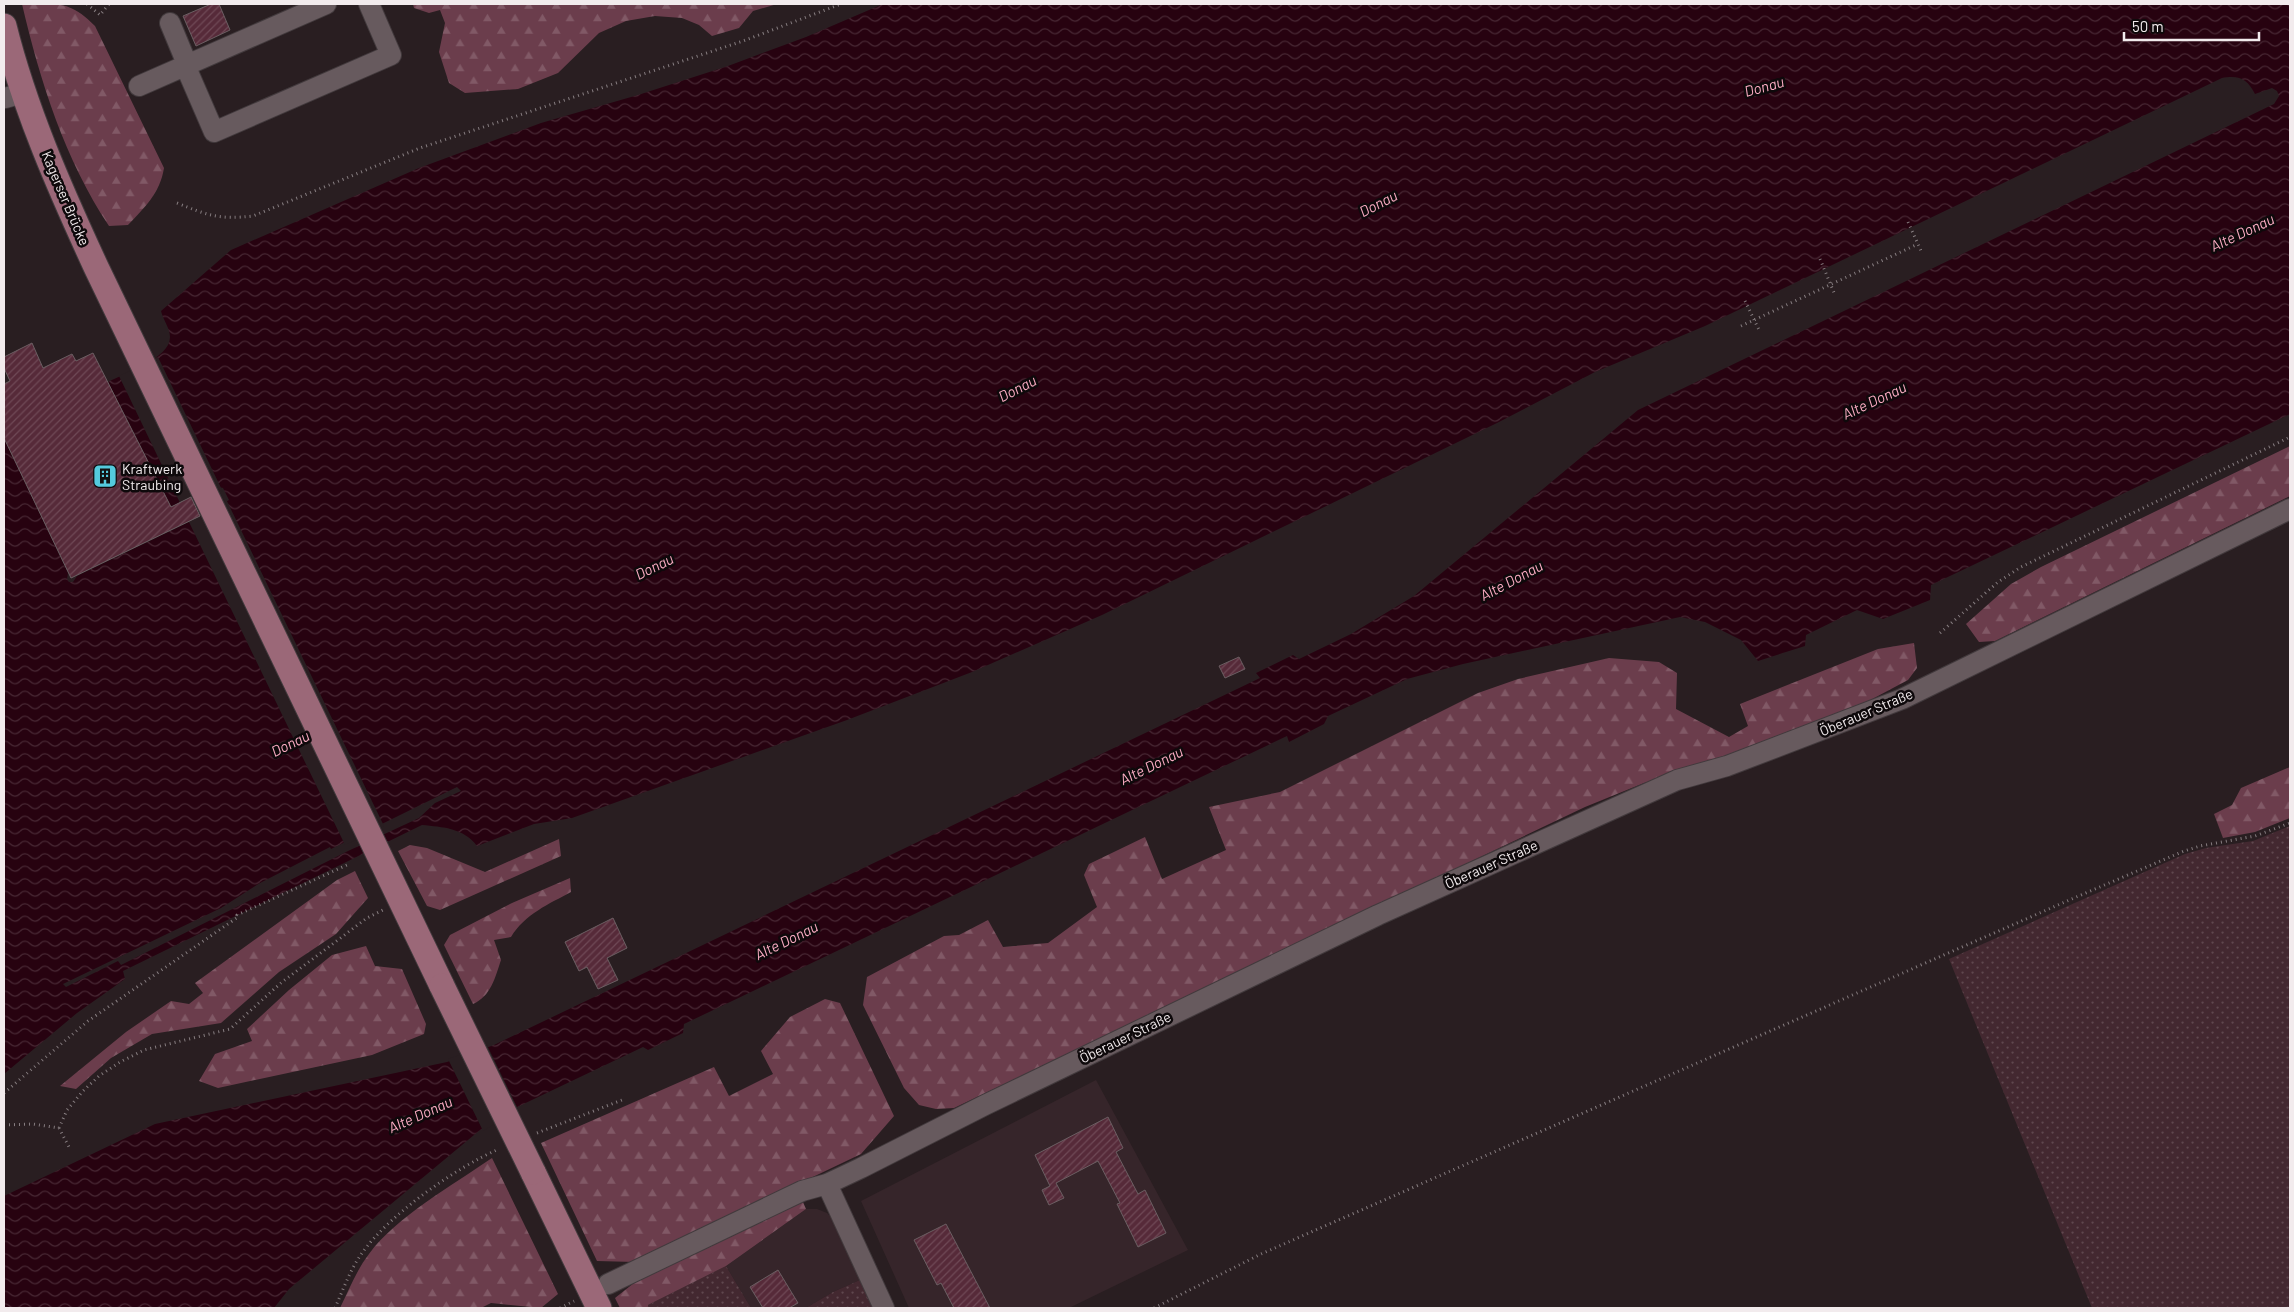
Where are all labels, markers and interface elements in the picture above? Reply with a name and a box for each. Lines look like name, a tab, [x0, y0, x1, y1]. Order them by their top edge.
scale bar	[2124, 10, 2259, 42]
text: 50 m	[2132, 17, 2164, 35]
water label: Donau	[1742, 72, 1786, 100]
street label: Kagerser Brücke	[38, 148, 94, 248]
water label: Donau	[1356, 186, 1400, 220]
water label: Alte Donau	[2207, 209, 2277, 255]
water label: Donau	[995, 371, 1039, 405]
water label: Alte Donau	[1839, 377, 1909, 423]
place label: Kraftwerk Straubing	[122, 460, 182, 493]
building icon: Kraftwerk Straubing	[92, 463, 118, 489]
water label: Donau	[632, 549, 676, 583]
water label: Alte Donau	[1477, 556, 1546, 604]
street label: Öberauer Straße	[1817, 685, 1915, 739]
water label: Donau	[268, 726, 312, 760]
water label: Alte Donau	[1116, 742, 1186, 788]
street label: Öberauer Straße	[1442, 836, 1540, 892]
water label: Alte Donau	[751, 917, 821, 963]
street label: Öberauer Straße	[1077, 1008, 1173, 1066]
water label: Alte Donau	[385, 1092, 455, 1136]

